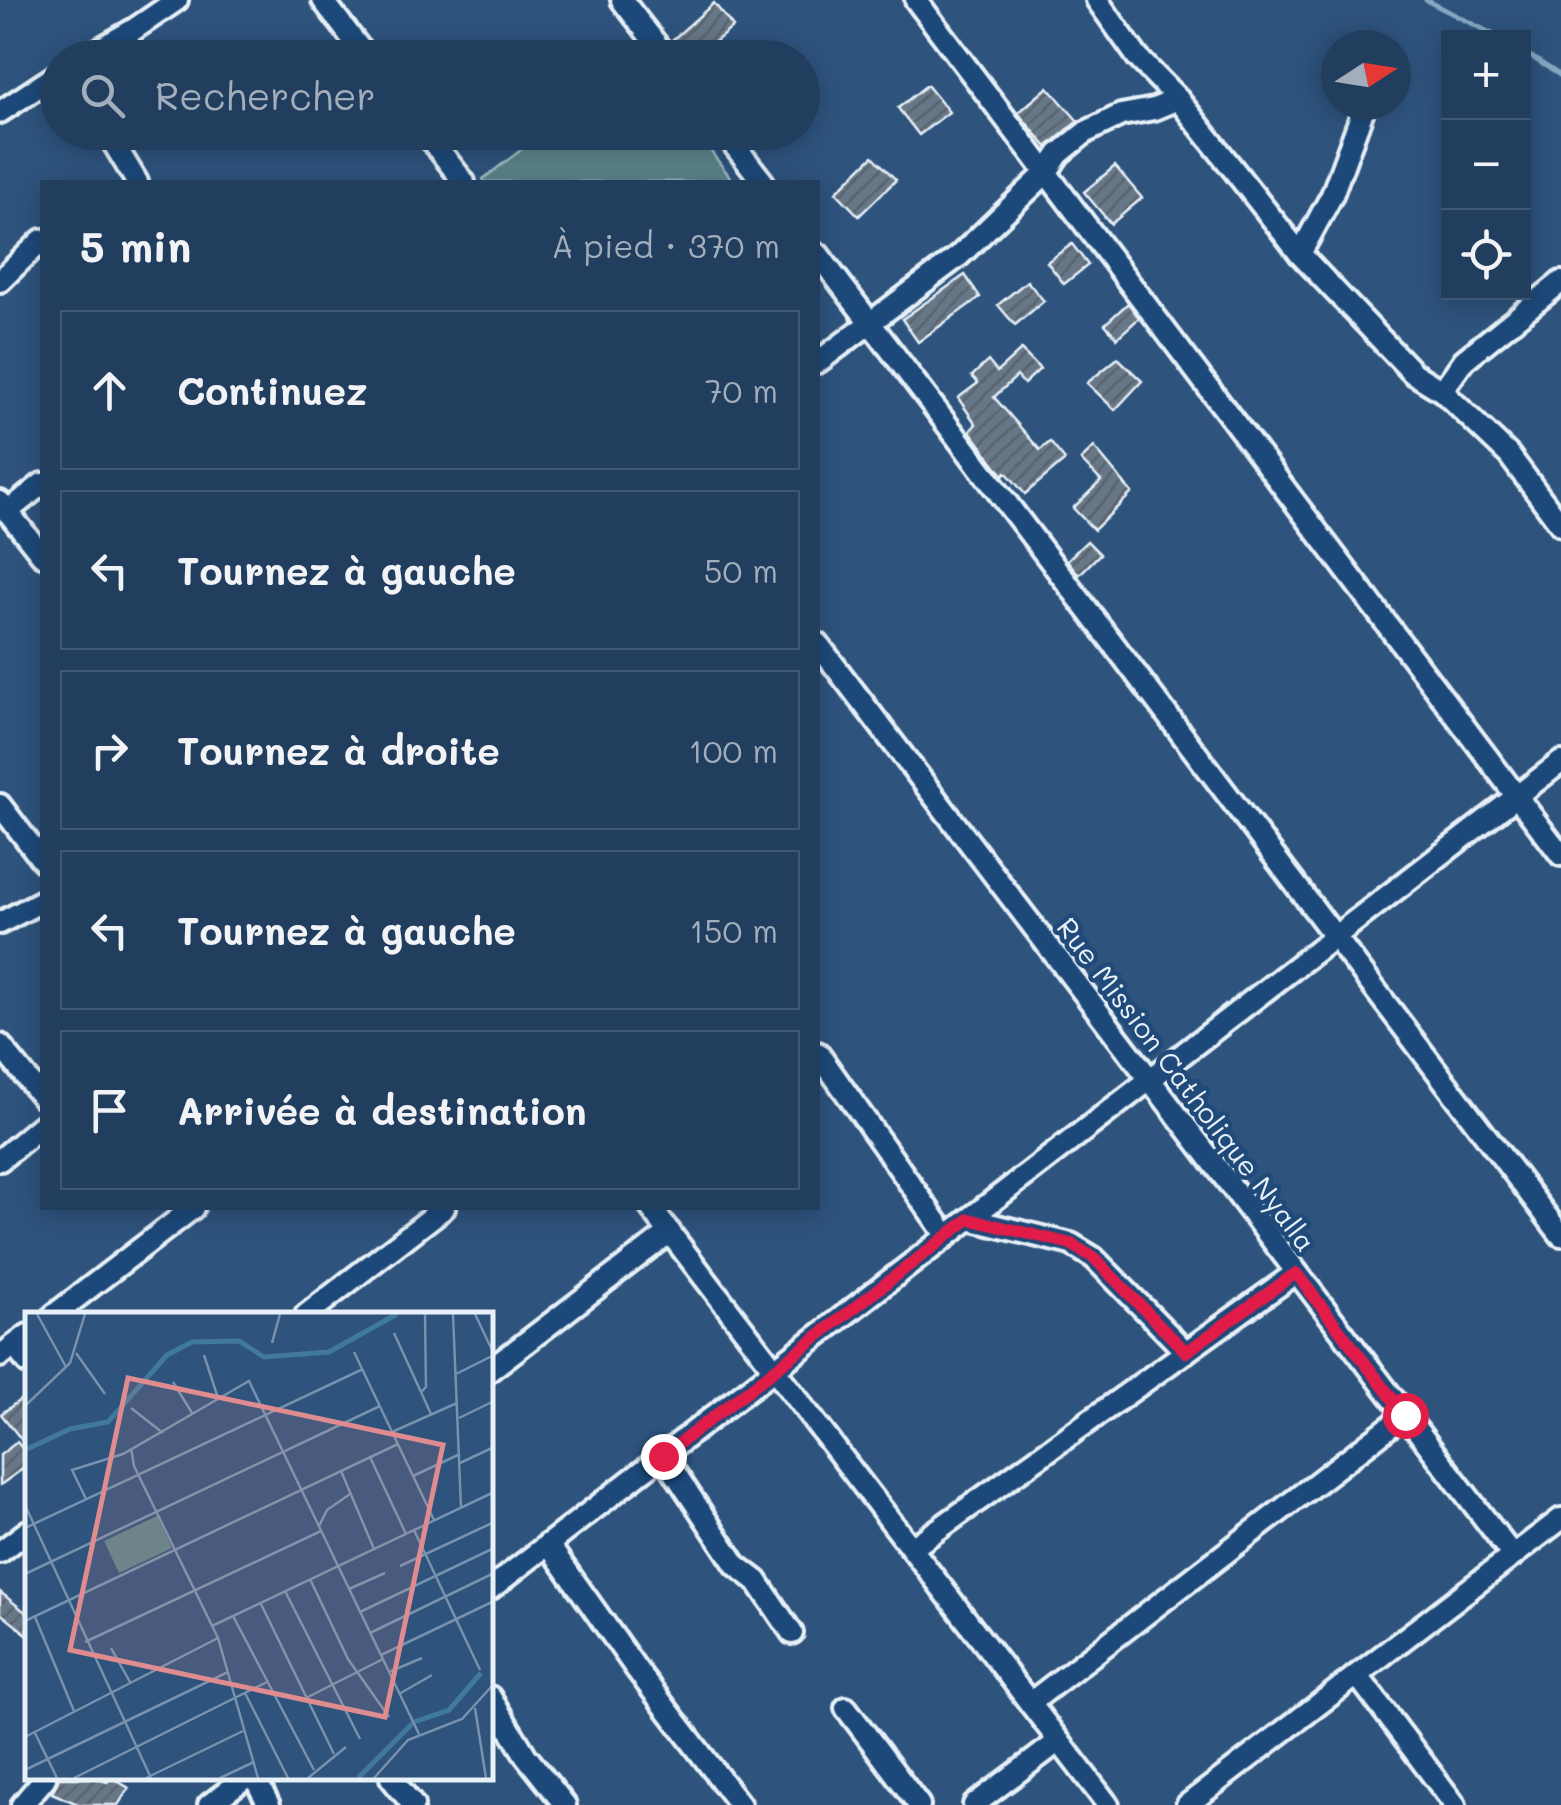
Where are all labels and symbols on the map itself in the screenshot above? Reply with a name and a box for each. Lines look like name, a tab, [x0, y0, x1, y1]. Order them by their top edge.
north arrow	[1321, 30, 1411, 120]
street label: Rue Mission Catholique Nyalla	[1050, 910, 1324, 1258]
inset map	[25, 1312, 492, 1780]
route start	[1383, 1393, 1429, 1439]
route end	[641, 1434, 687, 1480]

